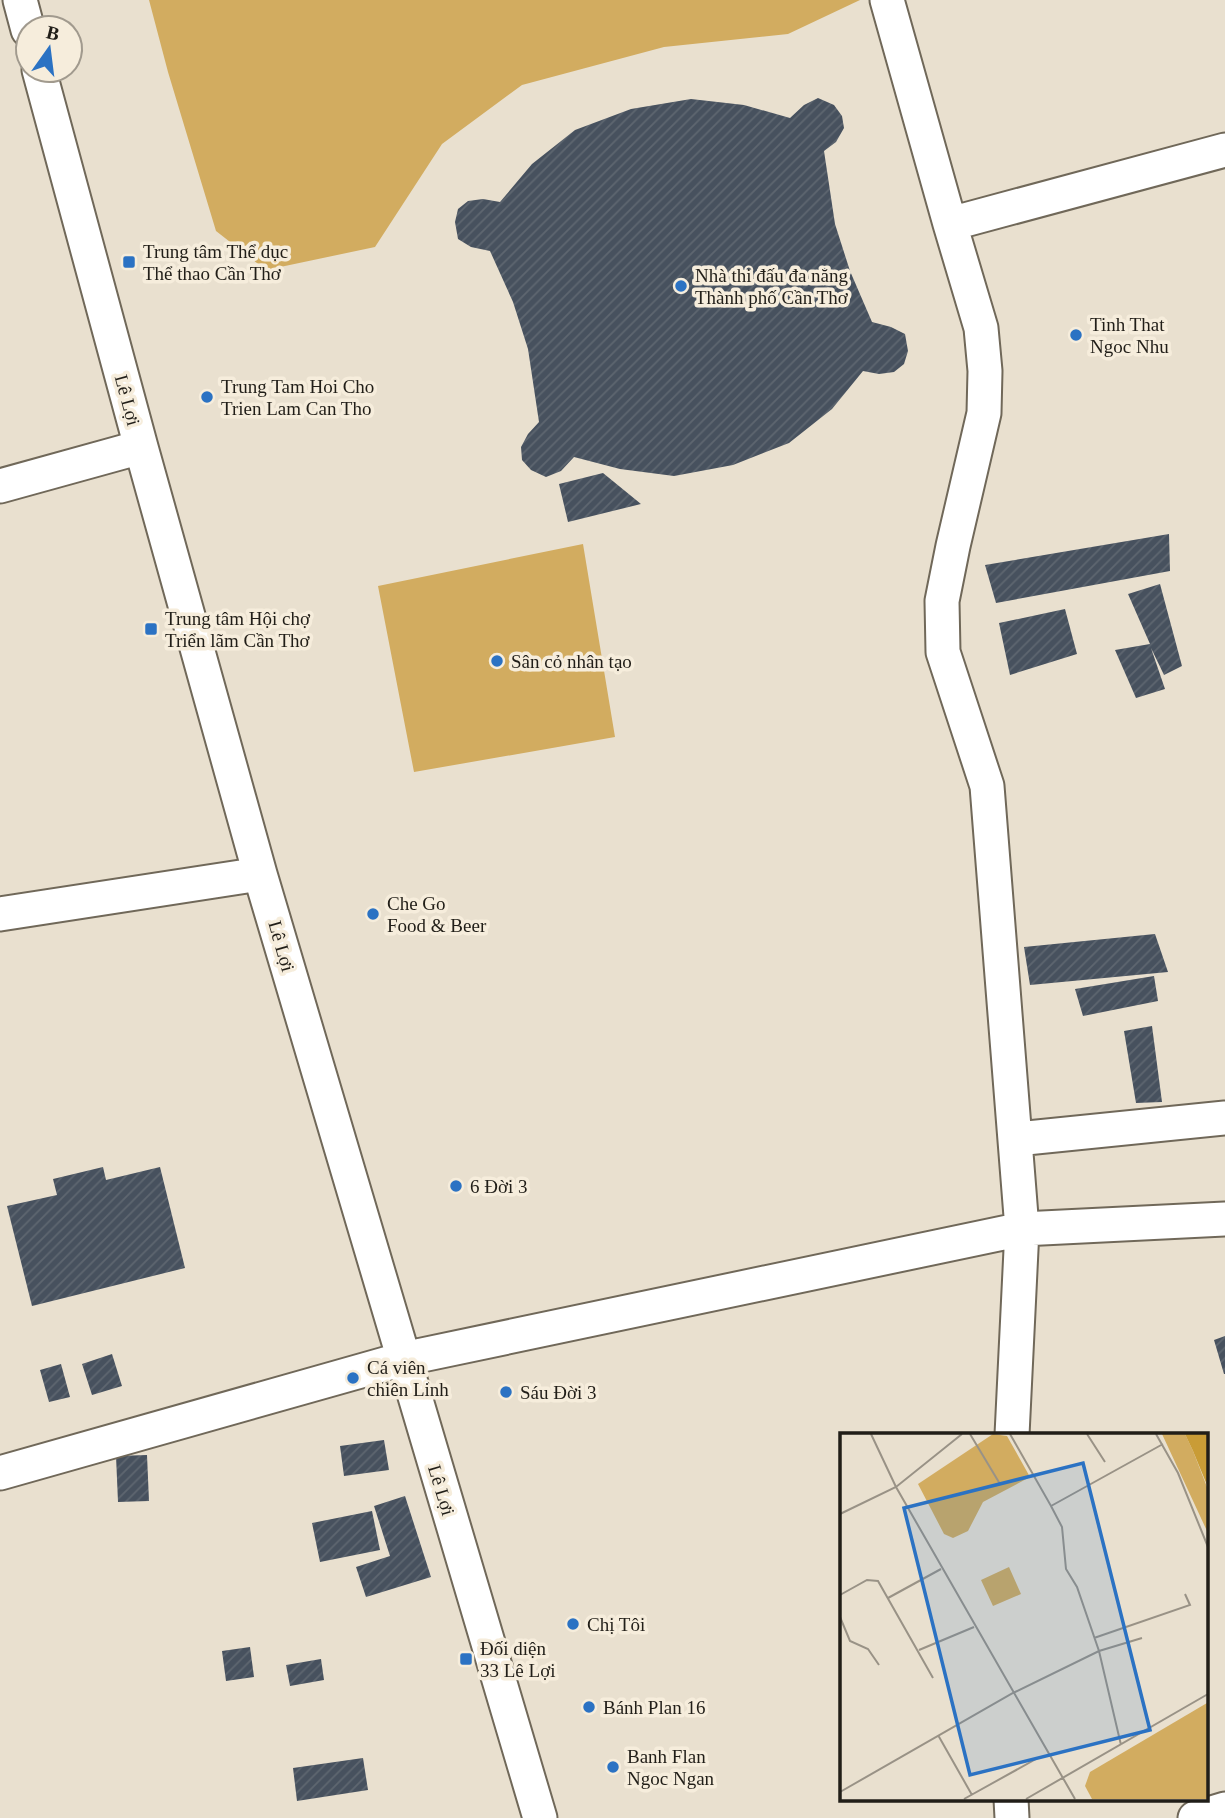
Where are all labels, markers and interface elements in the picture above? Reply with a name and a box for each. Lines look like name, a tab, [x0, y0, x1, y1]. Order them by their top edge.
north arrow	[14, 14, 84, 84]
text: B	[44, 21, 62, 45]
place label: Trung tâm Thể dục Thể thao Cần Thơ	[143, 241, 288, 284]
marker: Trung tâm Thể dục Thể thao Cần Thơ	[121, 254, 137, 270]
place label: Nhà thi đấu đa năng Thành phố Cần Thơ	[695, 265, 849, 308]
marker: Nhà thi đấu đa năng Thành phố Cần Thơ	[673, 278, 689, 294]
place label: Tinh That Ngoc Nhu	[1090, 314, 1169, 357]
marker: Tinh That Ngoc Nhu	[1068, 327, 1084, 343]
street label: Lê Lợi	[111, 372, 144, 428]
place label: Trung Tam Hoi Cho Trien Lam Can Tho	[221, 376, 374, 419]
marker: Trung Tam Hoi Cho Trien Lam Can Tho	[199, 389, 215, 405]
place label: Trung tâm Hội chợ Triển lãm Cần Thơ	[165, 608, 311, 651]
marker: Trung tâm Hội chợ Triển lãm Cần Thơ	[143, 621, 159, 637]
place label: Sân cỏ nhân tạo	[511, 651, 632, 672]
marker: Sân cỏ nhân tạo	[489, 653, 505, 669]
place label: Che Go Food & Beer	[387, 893, 487, 936]
marker: Che Go Food & Beer	[365, 906, 381, 922]
street label: Lê Lợi	[264, 918, 299, 974]
place label: 6 Đời 3	[470, 1176, 528, 1197]
marker: 6 Đời 3	[448, 1178, 464, 1194]
place label: Cá viên chiên Linh	[367, 1357, 449, 1400]
marker: Cá viên chiên Linh	[345, 1370, 361, 1386]
place label: Sáu Đời 3	[520, 1382, 597, 1403]
marker: Sáu Đời 3	[498, 1384, 514, 1400]
inset map	[840, 1433, 1208, 1800]
street label: Lê Lợi	[424, 1462, 459, 1518]
place label: Chị Tôi	[587, 1614, 645, 1635]
marker: Chị Tôi	[565, 1616, 581, 1632]
place label: Đối diện 33 Lê Lợi	[480, 1638, 555, 1681]
marker: Đối diện 33 Lê Lợi	[458, 1651, 474, 1667]
place label: Bánh Plan 16	[603, 1697, 705, 1718]
marker: Bánh Plan 16	[581, 1699, 597, 1715]
place label: Banh Flan Ngoc Ngan	[627, 1746, 715, 1789]
marker: Banh Flan Ngoc Ngan	[605, 1759, 621, 1775]

